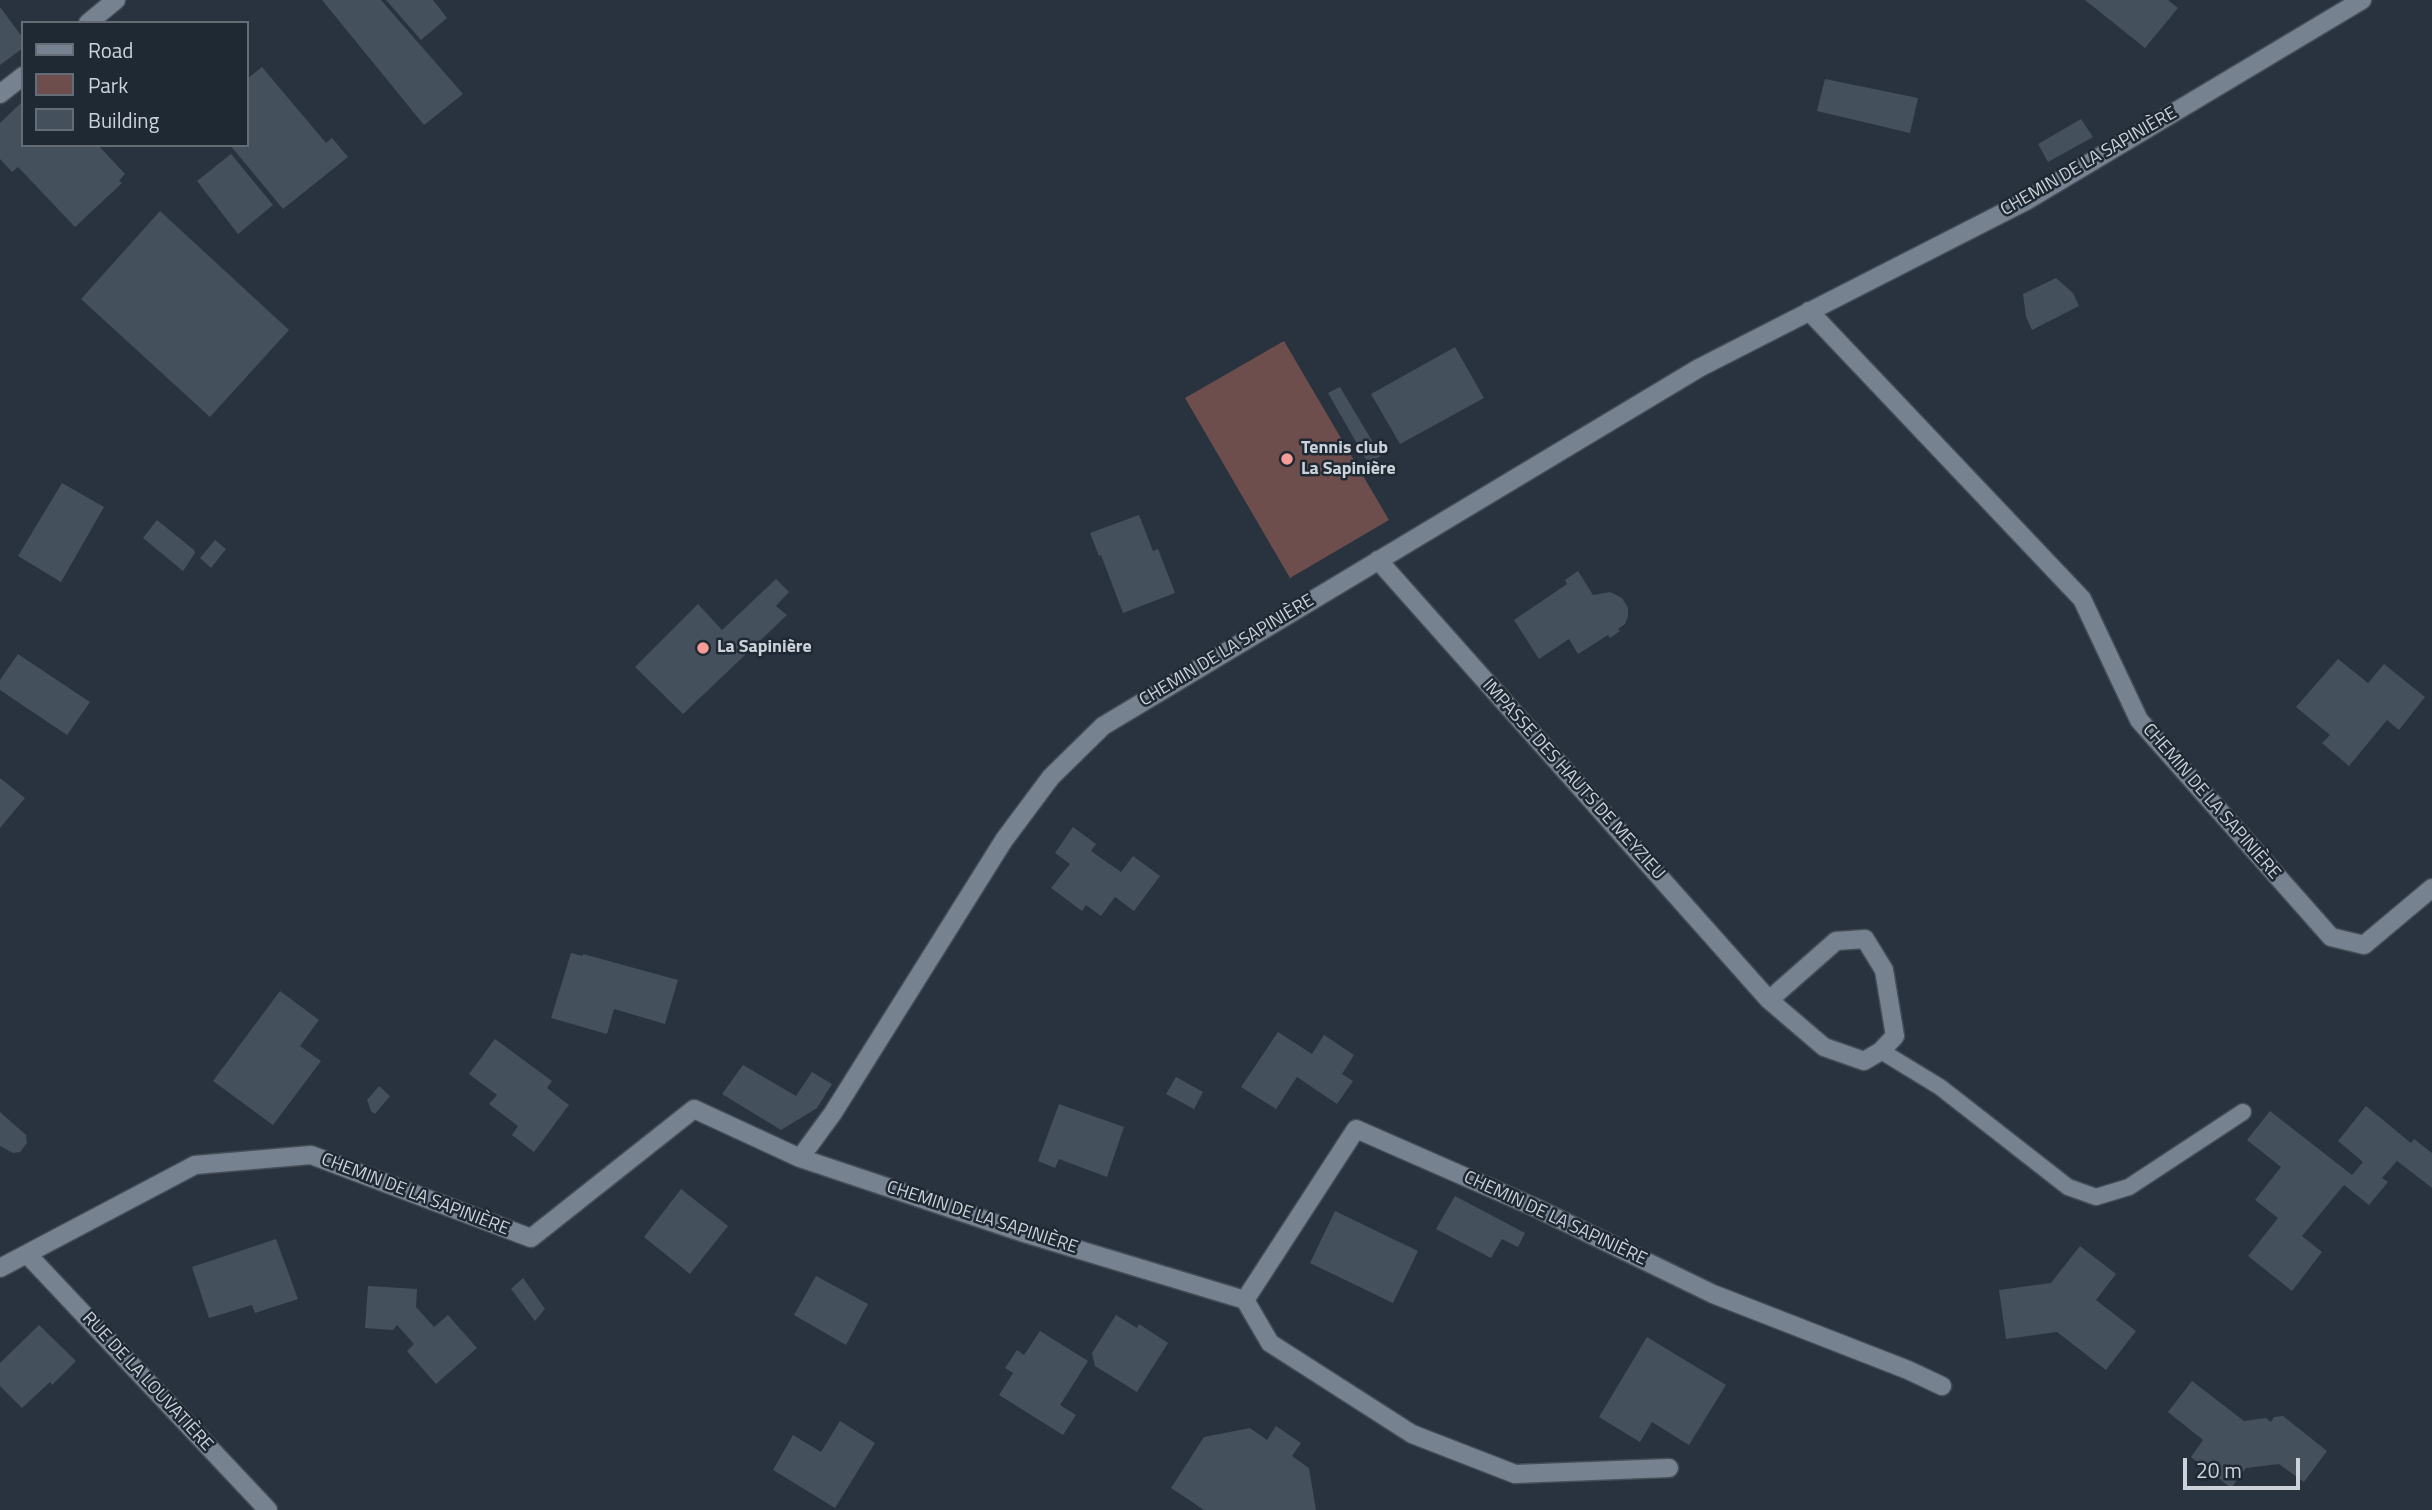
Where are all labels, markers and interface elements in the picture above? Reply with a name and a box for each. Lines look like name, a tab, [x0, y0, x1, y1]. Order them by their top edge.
legend	[21, 21, 248, 147]
text: Road	[88, 34, 133, 66]
text: Park	[88, 69, 128, 101]
street label: CHEMIN DE LA SAPINIÈRE	[1997, 103, 2181, 221]
text: Building	[88, 104, 159, 136]
place label: Tennis club La Sapinière	[1301, 438, 1396, 480]
marker: Tennis club La Sapinière	[1279, 451, 1295, 467]
street label: CHEMIN DE LA SAPINIÈRE	[1136, 590, 1318, 712]
place label: La Sapinière	[717, 637, 812, 659]
marker: La Sapinière	[695, 640, 711, 656]
street label: IMPASSE DES HAUTS DE MEYZIEU	[1477, 675, 1669, 885]
street label: CHEMIN DE LA SAPINIÈRE	[2137, 720, 2285, 884]
street label: CHEMIN DE LA SAPINIÈRE	[318, 1149, 512, 1241]
street label: CHEMIN DE LA SAPINIÈRE	[1460, 1167, 1650, 1271]
street label: CHEMIN DE LA SAPINIÈRE	[884, 1177, 1080, 1259]
street label: RUE DE LA LOUVATIÈRE	[77, 1308, 217, 1456]
scale bar	[2187, 1444, 2304, 1488]
text: 20 m	[2196, 1454, 2242, 1486]

